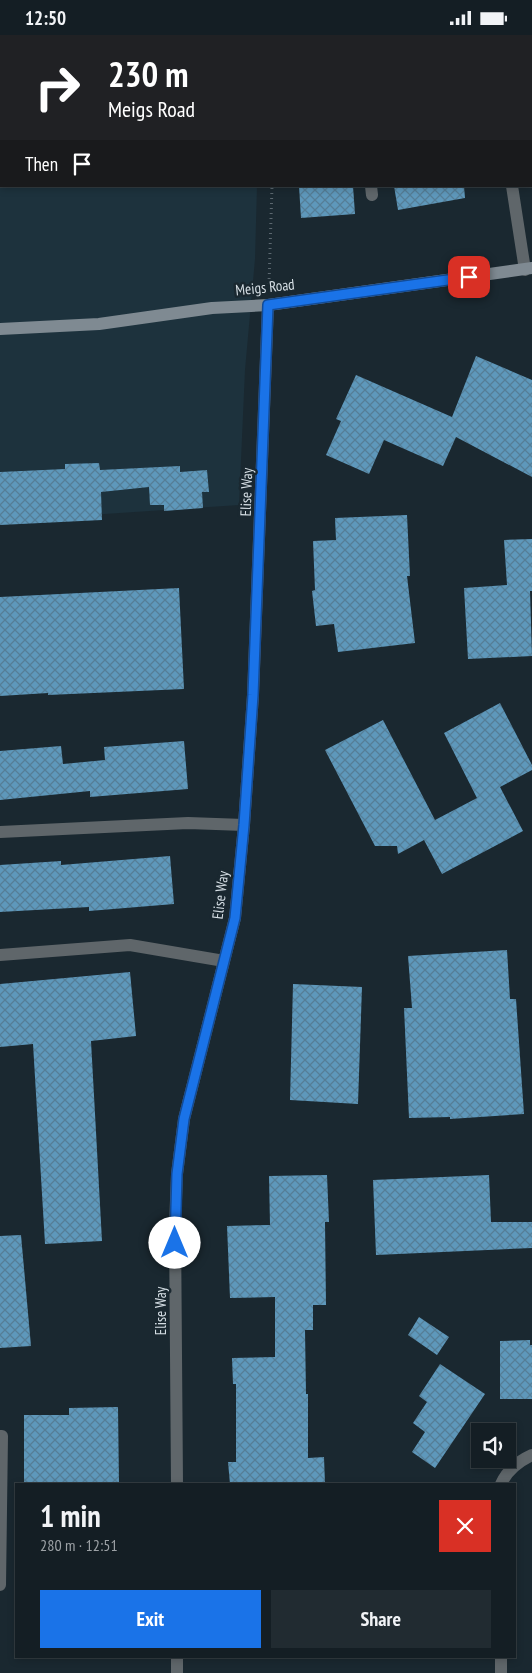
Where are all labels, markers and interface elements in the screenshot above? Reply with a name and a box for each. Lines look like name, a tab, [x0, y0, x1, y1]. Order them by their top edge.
text: 12:50	[25, 6, 66, 30]
text: 230 m	[108, 51, 189, 97]
icon: right	[25, 55, 90, 120]
text: Meigs Road	[108, 95, 195, 123]
icon: arrive	[68, 150, 96, 178]
text: Then	[25, 152, 58, 176]
pin	[448, 256, 490, 298]
icon: arrive	[455, 263, 483, 291]
street label: Meigs Road	[235, 274, 295, 300]
street label: Elise Way	[236, 467, 256, 517]
street label: Elise Way	[208, 869, 232, 920]
position arrow	[148, 1216, 200, 1268]
street label: Elise Way	[151, 1286, 170, 1335]
map controls	[471, 1423, 516, 1468]
button: sound	[471, 1423, 516, 1468]
text: 1 min	[40, 1496, 101, 1535]
button: close	[439, 1500, 491, 1552]
text: 280 m · 12:51	[40, 1535, 118, 1555]
button: Exit	[40, 1590, 261, 1648]
button: Share	[271, 1590, 491, 1648]

